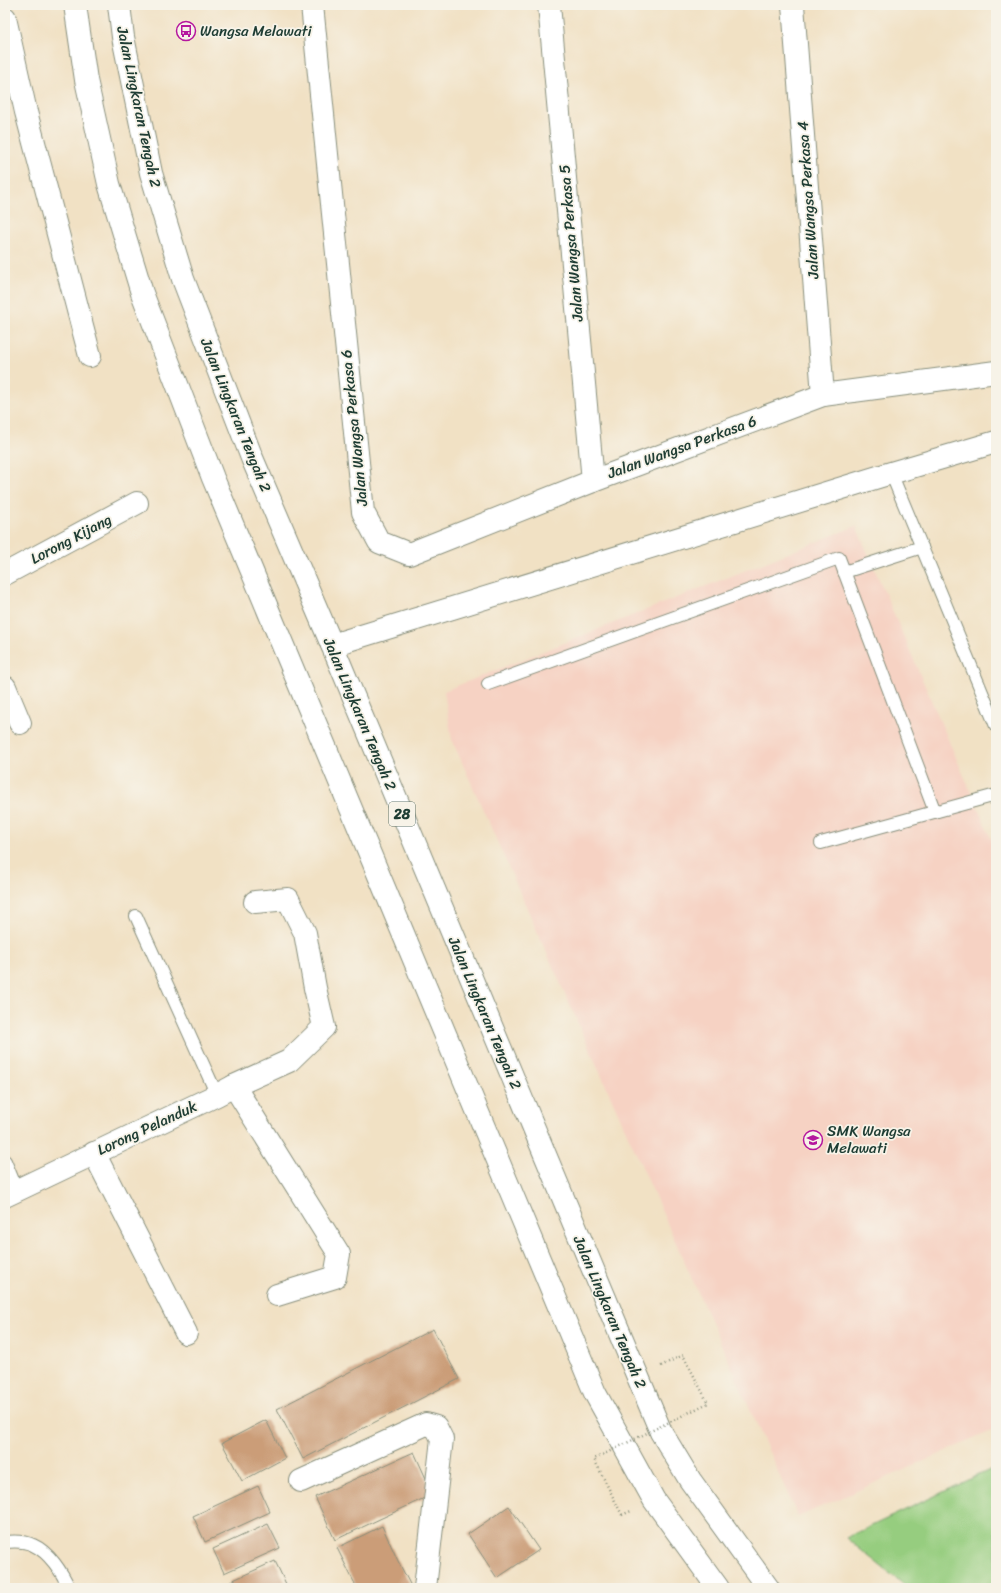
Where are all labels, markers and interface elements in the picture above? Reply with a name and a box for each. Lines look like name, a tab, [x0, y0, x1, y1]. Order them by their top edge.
place label: Wangsa Melawati	[200, 18, 313, 44]
bus stop icon: Wangsa Melawati	[175, 20, 197, 42]
street label: Jalan Lingkaran Tengah 2	[109, 23, 169, 190]
street label: Jalan Wangsa Perkasa 4	[790, 120, 827, 281]
street label: Jalan Wangsa Perkasa 5	[551, 163, 591, 324]
street label: Jalan Lingkaran Tengah 2	[193, 333, 279, 496]
street label: Jalan Wangsa Perkasa 6	[333, 349, 375, 508]
street label: Jalan Wangsa Perkasa 6	[603, 408, 760, 486]
street label: Lorong Kijang	[26, 507, 116, 571]
street label: Jalan Lingkaran Tengah 2	[316, 632, 404, 795]
road number: 28	[389, 802, 415, 826]
street label: Jalan Lingkaran Tengah 2	[441, 931, 529, 1094]
street label: Lorong Pelanduk	[93, 1093, 202, 1163]
place label: SMK Wangsa Melawati	[827, 1118, 911, 1161]
school or university icon: SMK Wangsa Melawati	[802, 1129, 824, 1151]
street label: Jalan Lingkaran Tengah 2	[566, 1230, 654, 1393]

